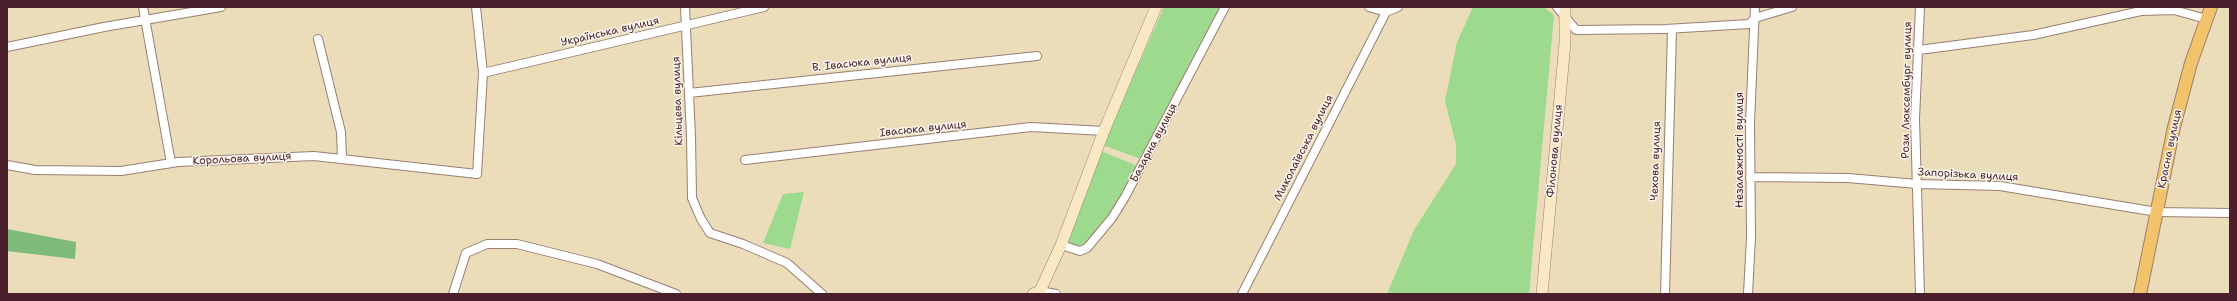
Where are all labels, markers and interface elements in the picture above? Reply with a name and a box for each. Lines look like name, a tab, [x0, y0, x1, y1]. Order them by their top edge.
street label: Українська вулиця	[560, 14, 660, 50]
street label: Рози Люксембург вулиця	[1899, 21, 1915, 159]
street label: В. Івасюка вулиця	[812, 51, 912, 75]
street label: Кільцева вулиця	[670, 56, 686, 146]
street label: Незалежності вулиця	[1733, 92, 1747, 208]
street label: Миколаївська вулиця	[1271, 93, 1337, 203]
street label: Базарна вулиця	[1128, 101, 1180, 185]
street label: Філонова вулиця	[1544, 104, 1566, 198]
street label: Красна вулиця	[2155, 108, 2185, 190]
street label: Івасюка вулиця	[879, 118, 967, 140]
street label: Чехова вулиця	[1648, 121, 1664, 201]
street label: Корольова вулиця	[192, 150, 292, 168]
street label: Запорізька вулиця	[1917, 166, 2019, 184]

